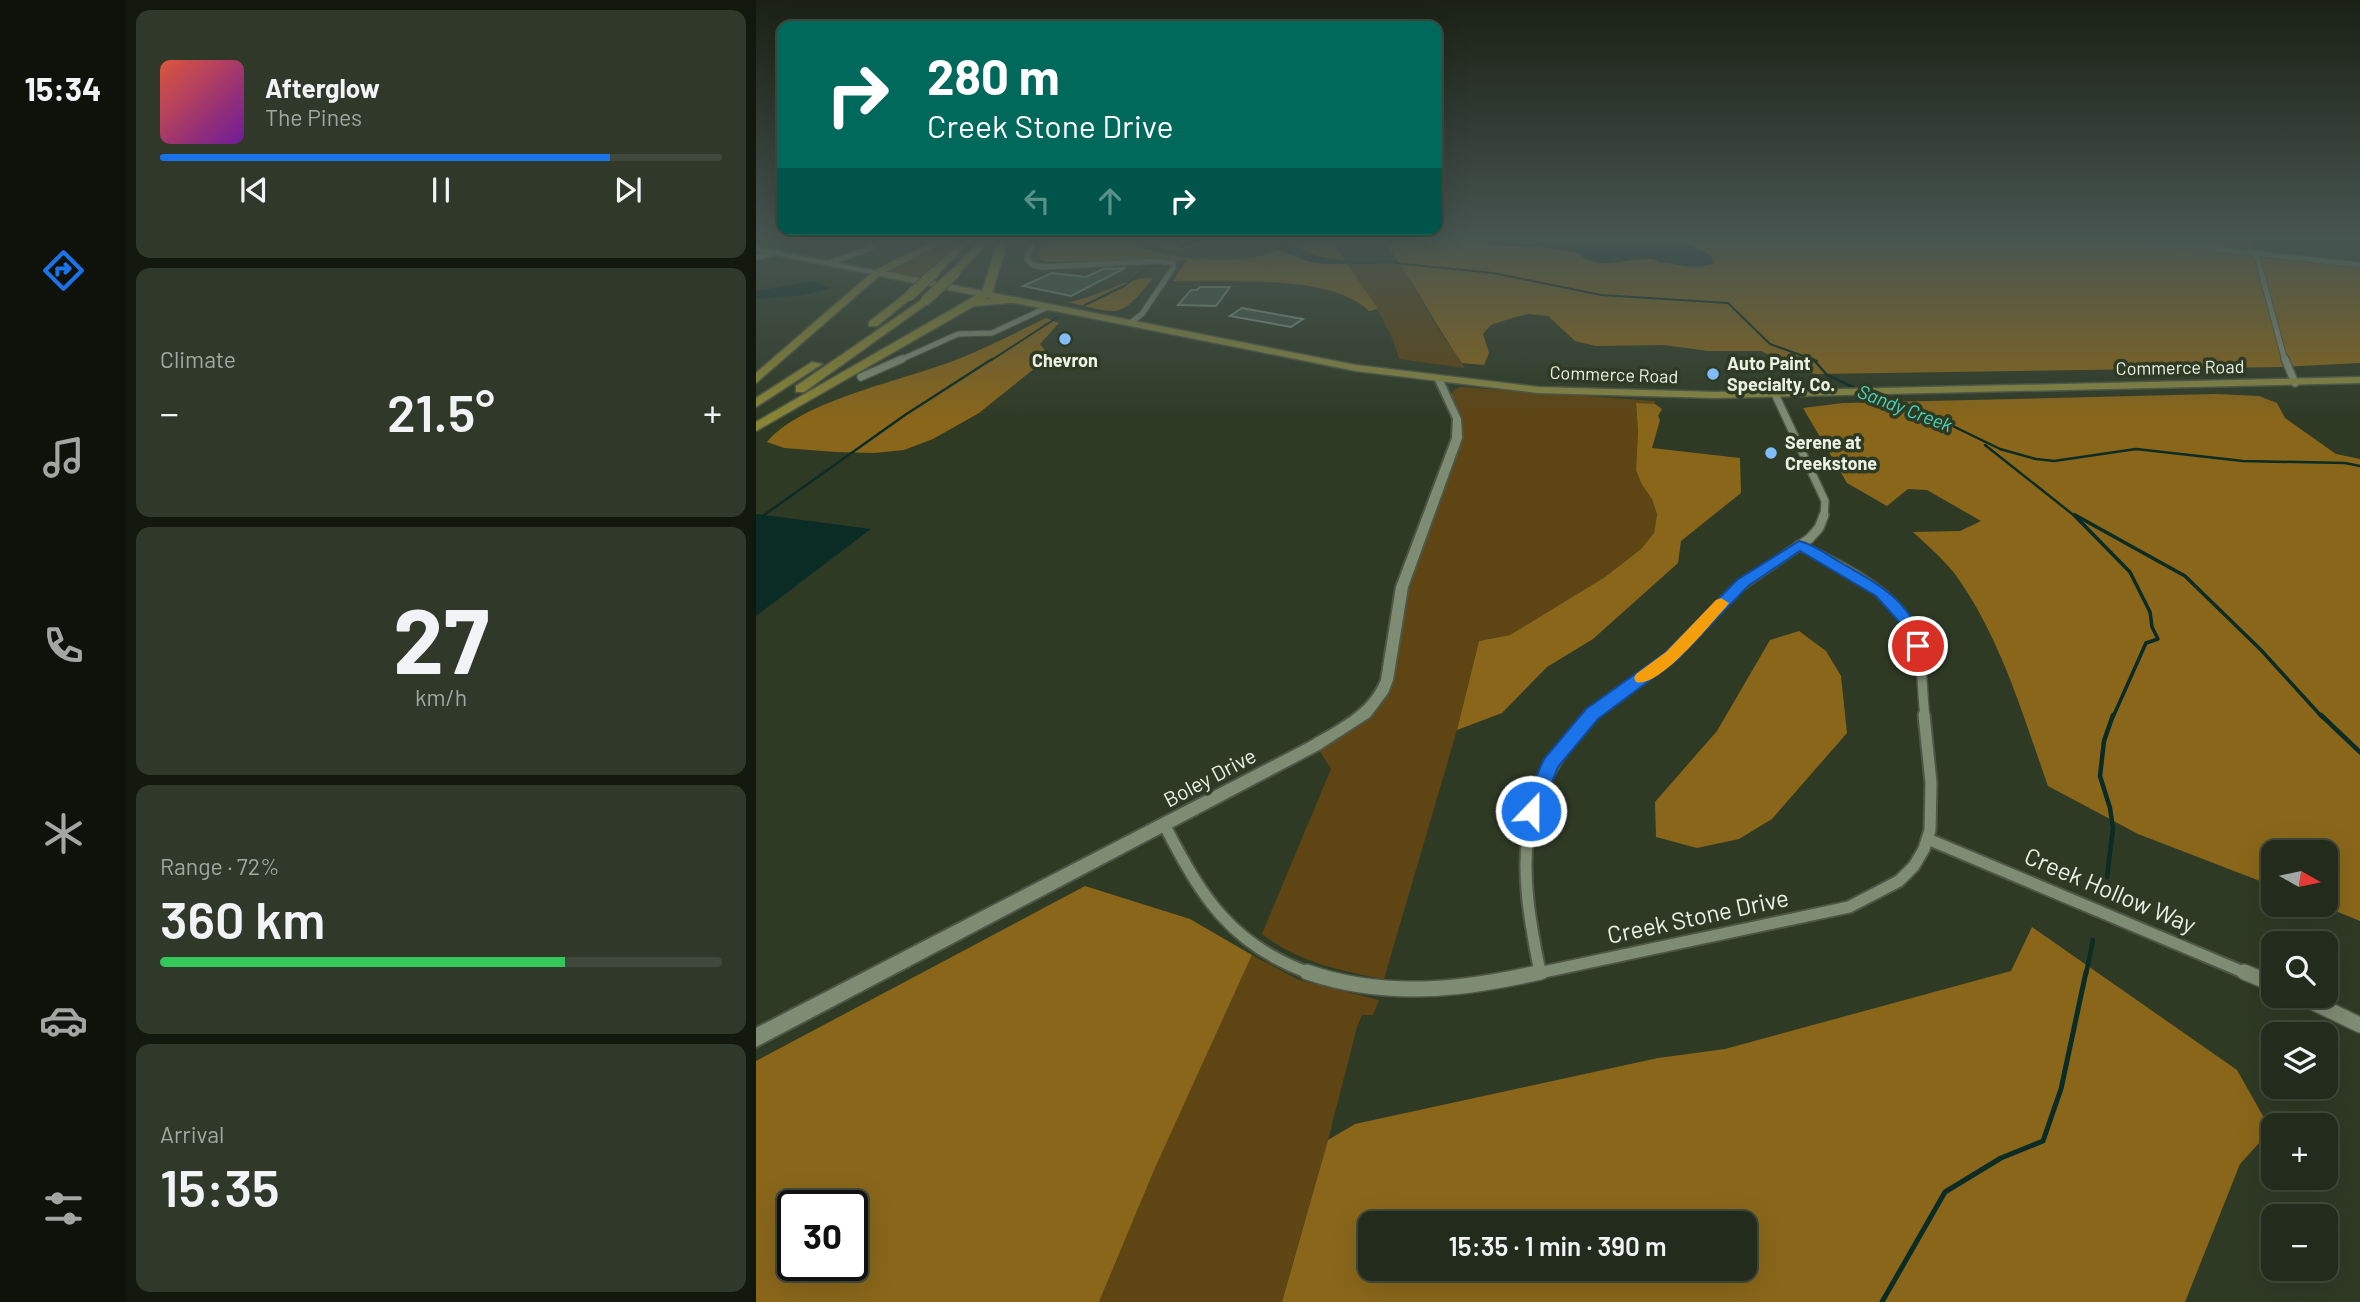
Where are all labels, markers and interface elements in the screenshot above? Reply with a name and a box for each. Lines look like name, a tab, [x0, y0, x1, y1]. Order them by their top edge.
text: 280 m	[927, 46, 1060, 105]
icon: right	[812, 49, 903, 140]
text: 15:34	[25, 69, 101, 107]
text: Afterglow	[265, 72, 380, 103]
text: The Pines	[265, 103, 362, 131]
text: Creek Stone Drive	[927, 106, 1174, 144]
icon: previous	[235, 171, 273, 209]
icon: pause	[422, 171, 460, 209]
icon: next	[609, 171, 647, 209]
icon: left	[1018, 182, 1056, 220]
icon: ahead	[1091, 182, 1129, 220]
icon: right	[1164, 182, 1202, 220]
icon: directions	[39, 246, 88, 295]
marker: Chevron	[1057, 331, 1073, 347]
text: Climate	[160, 345, 236, 373]
place label: Chevron	[1032, 349, 1098, 371]
place label: Auto Paint Specialty, Co.	[1727, 352, 1835, 395]
street label: Commerce Road	[2115, 355, 2245, 379]
street label: Commerce Road	[1549, 361, 1679, 387]
marker: Auto Paint Specialty, Co.	[1705, 366, 1721, 382]
water label: Sandy Creek	[1855, 379, 1956, 436]
text: 21.5°	[387, 380, 495, 442]
text: −	[160, 389, 179, 435]
text: +	[703, 389, 722, 435]
place label: Serene at Creekstone	[1785, 431, 1877, 474]
icon: music	[39, 433, 88, 482]
marker: Serene at Creekstone	[1763, 445, 1779, 461]
text: 27	[393, 583, 489, 692]
pin	[1888, 616, 1948, 676]
icon: phone	[39, 621, 88, 670]
icon: arrive	[1899, 627, 1937, 665]
text: km/h	[415, 683, 467, 711]
street label: Boley Drive	[1159, 742, 1260, 811]
position arrow	[1494, 774, 1568, 848]
icon: climate	[39, 809, 88, 858]
street label: Creek Hollow Way	[2021, 840, 2201, 939]
north arrow	[2261, 840, 2338, 917]
map controls	[2261, 840, 2338, 1281]
text: Range · 72%	[160, 852, 280, 880]
street label: Creek Stone Drive	[1604, 882, 1791, 949]
text: 360 km	[160, 887, 325, 949]
button: search	[2261, 931, 2338, 1008]
icon: car	[39, 996, 88, 1045]
button: layers	[2261, 1022, 2338, 1099]
button: +	[2261, 1113, 2338, 1190]
text: Arrival	[160, 1120, 224, 1148]
text: 15:35	[160, 1155, 280, 1217]
icon: filters	[39, 1184, 88, 1233]
speed limit sign: 30	[777, 1190, 868, 1281]
button: −	[2261, 1204, 2338, 1281]
text: 15:35 · 1 min · 390 m	[1448, 1230, 1667, 1261]

